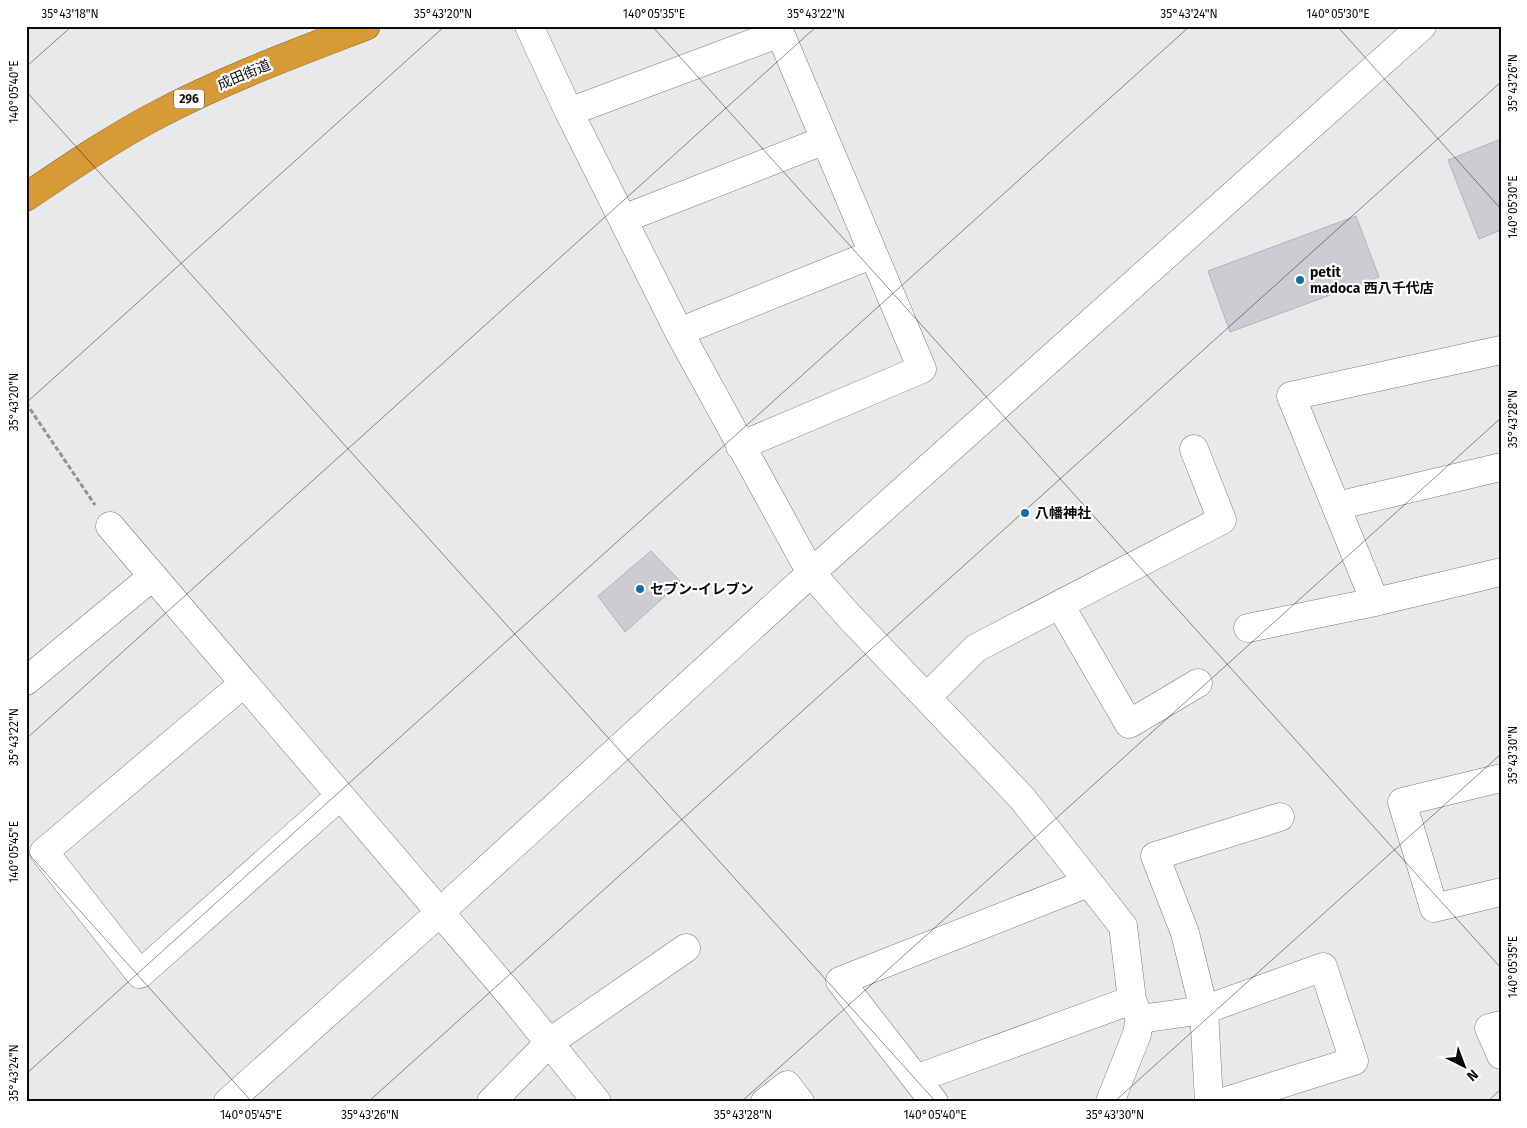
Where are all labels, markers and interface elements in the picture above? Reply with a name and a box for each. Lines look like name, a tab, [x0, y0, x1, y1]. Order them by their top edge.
text: 35°43'18"N	[41, 7, 99, 21]
text: 35°43'20"N	[414, 7, 472, 21]
text: 140°05'35"E	[623, 7, 685, 21]
text: 35°43'22"N	[787, 7, 845, 21]
text: 35°43'24"N	[1160, 7, 1218, 21]
text: 140°05'30"E	[1306, 7, 1370, 21]
text: 35°43'26"N	[1506, 54, 1520, 112]
street label: 成田街道	[215, 56, 273, 94]
text: 140°05'40"E	[7, 60, 21, 124]
road number: 296	[174, 90, 204, 108]
text: 140°05'30"E	[1506, 175, 1520, 239]
place label: petit madoca 西八千代店	[1310, 264, 1434, 297]
marker: petit madoca 西八千代店	[1294, 274, 1306, 286]
text: 35°43'20"N	[7, 373, 21, 431]
text: 35°43'28"N	[1506, 390, 1520, 448]
place label: 八幡神社	[1035, 505, 1091, 522]
marker: 八幡神社	[1019, 507, 1031, 519]
place label: セブン-イレブン	[650, 581, 754, 598]
marker: セブン-イレブン	[634, 583, 646, 595]
text: 35°43'22"N	[7, 708, 21, 766]
text: 35°43'30"N	[1506, 726, 1520, 784]
text: 140°05'45"E	[7, 821, 21, 883]
text: 140°05'35"E	[1506, 936, 1520, 998]
north arrow	[1440, 1040, 1490, 1090]
text: 35°43'24"N	[7, 1044, 21, 1102]
text: N	[1463, 1066, 1482, 1085]
text: 140°05'45"E	[220, 1108, 282, 1122]
text: 35°43'26"N	[341, 1108, 399, 1122]
text: 35°43'28"N	[714, 1108, 772, 1122]
text: 140°05'40"E	[903, 1108, 967, 1122]
text: 35°43'30"N	[1086, 1108, 1144, 1122]

